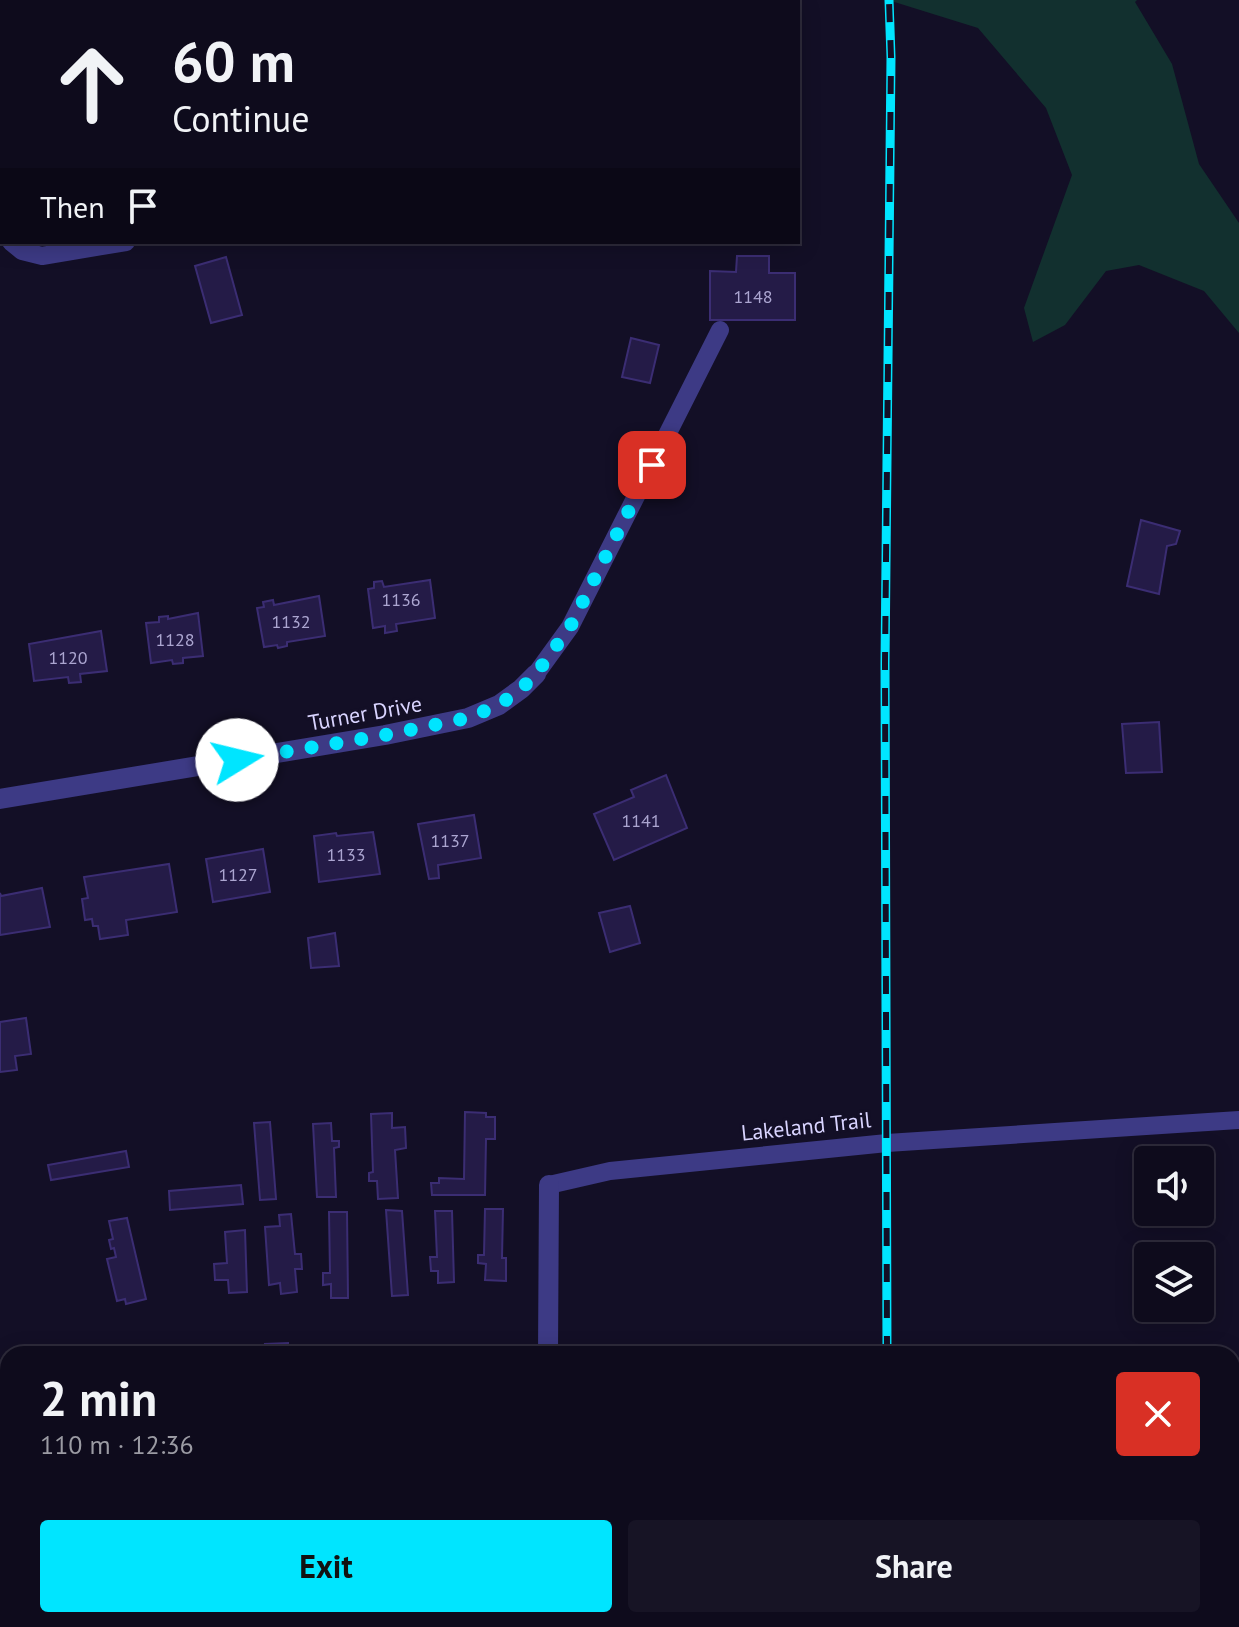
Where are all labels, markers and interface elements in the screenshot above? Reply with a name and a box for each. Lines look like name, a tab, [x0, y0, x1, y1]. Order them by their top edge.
text: 60 m	[172, 25, 295, 97]
icon: ahead	[40, 32, 144, 136]
text: Continue	[172, 95, 310, 142]
icon: arrive	[121, 184, 165, 228]
text: Then	[40, 187, 105, 226]
house number: 1148	[733, 285, 773, 308]
pin	[618, 431, 686, 499]
icon: arrive	[630, 443, 674, 487]
house number: 1136	[381, 588, 421, 611]
house number: 1132	[271, 610, 311, 633]
house number: 1128	[155, 628, 195, 651]
house number: 1120	[48, 646, 88, 669]
street label: Turner Drive	[306, 689, 424, 737]
position arrow	[195, 718, 279, 802]
house number: 1141	[621, 809, 661, 832]
house number: 1137	[430, 829, 470, 852]
house number: 1133	[326, 843, 366, 866]
house number: 1127	[218, 863, 258, 886]
street label: Lakeland Trail	[740, 1105, 873, 1147]
map controls	[1134, 1146, 1214, 1322]
button: sound	[1134, 1146, 1214, 1226]
button: layers	[1134, 1242, 1214, 1322]
text: 2 min	[40, 1367, 157, 1429]
button: close	[1116, 1372, 1200, 1456]
text: 110 m · 12:36	[40, 1428, 194, 1461]
button: Exit	[40, 1520, 612, 1612]
button: Share	[628, 1520, 1200, 1612]

